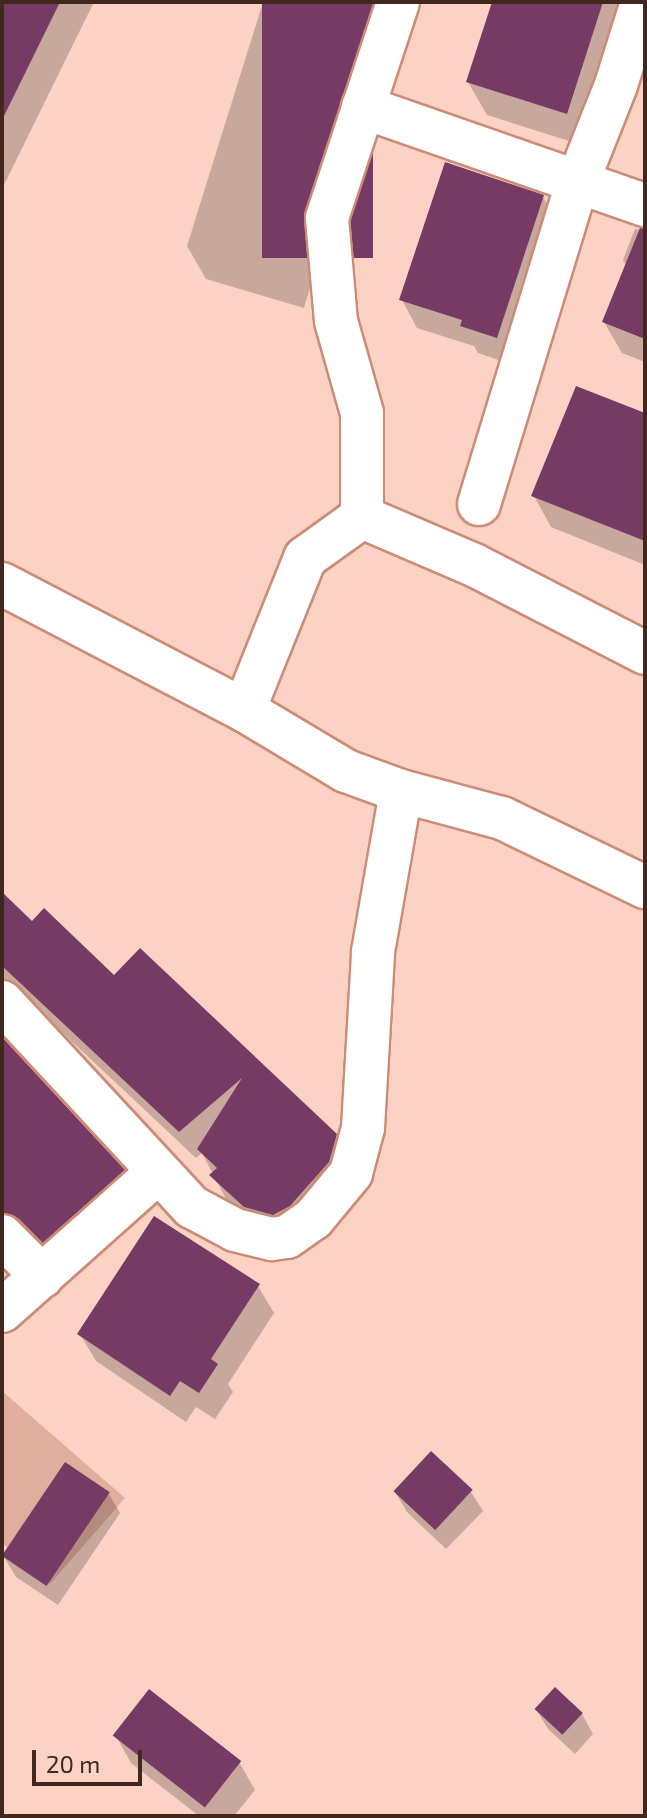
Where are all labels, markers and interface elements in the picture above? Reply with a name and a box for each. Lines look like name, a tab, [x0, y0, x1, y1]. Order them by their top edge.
scale bar	[36, 1734, 146, 1784]
text: 20 m	[46, 1749, 100, 1778]

